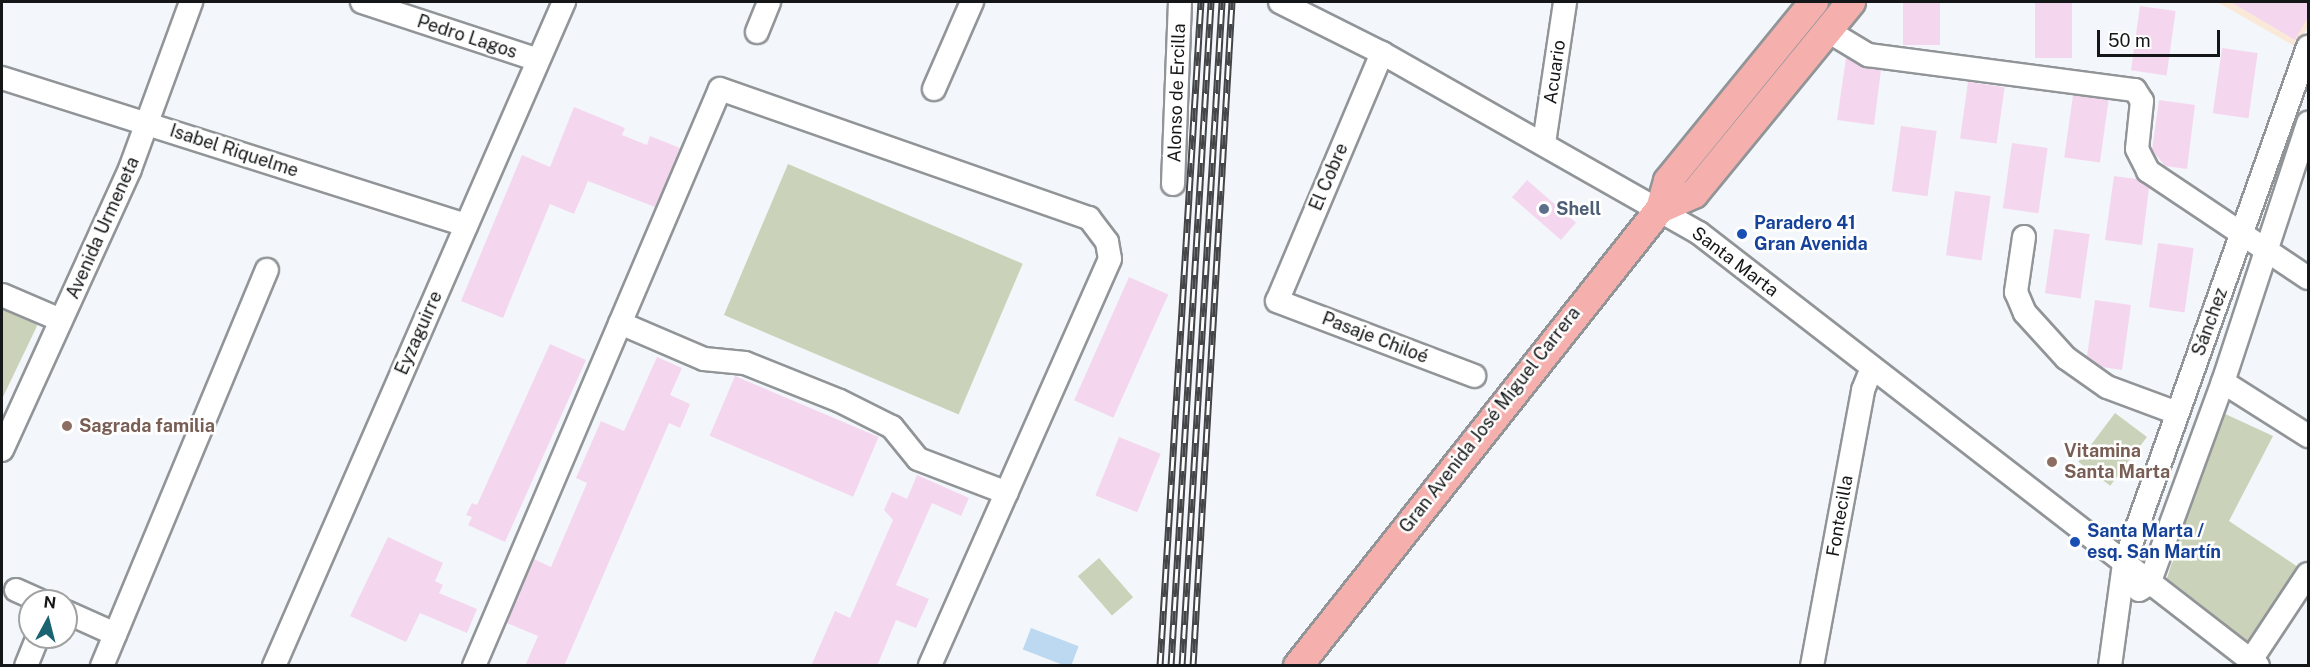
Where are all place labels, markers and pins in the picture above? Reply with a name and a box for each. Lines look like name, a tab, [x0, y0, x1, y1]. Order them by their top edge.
place label: Shell	[1556, 198, 1601, 220]
marker: Shell	[1537, 202, 1551, 216]
place label: Paradero 41 Gran Avenida	[1754, 213, 1868, 256]
marker: Paradero 41 Gran Avenida	[1735, 227, 1749, 241]
place label: Sagrada familia	[79, 415, 215, 437]
marker: Sagrada familia	[60, 419, 74, 433]
place label: Vitamina Santa Marta	[2064, 441, 2170, 484]
marker: Vitamina Santa Marta	[2045, 455, 2059, 469]
place label: Santa Marta / esq. San Martín	[2087, 521, 2221, 564]
marker: Santa Marta / esq. San Martín	[2068, 535, 2082, 549]

